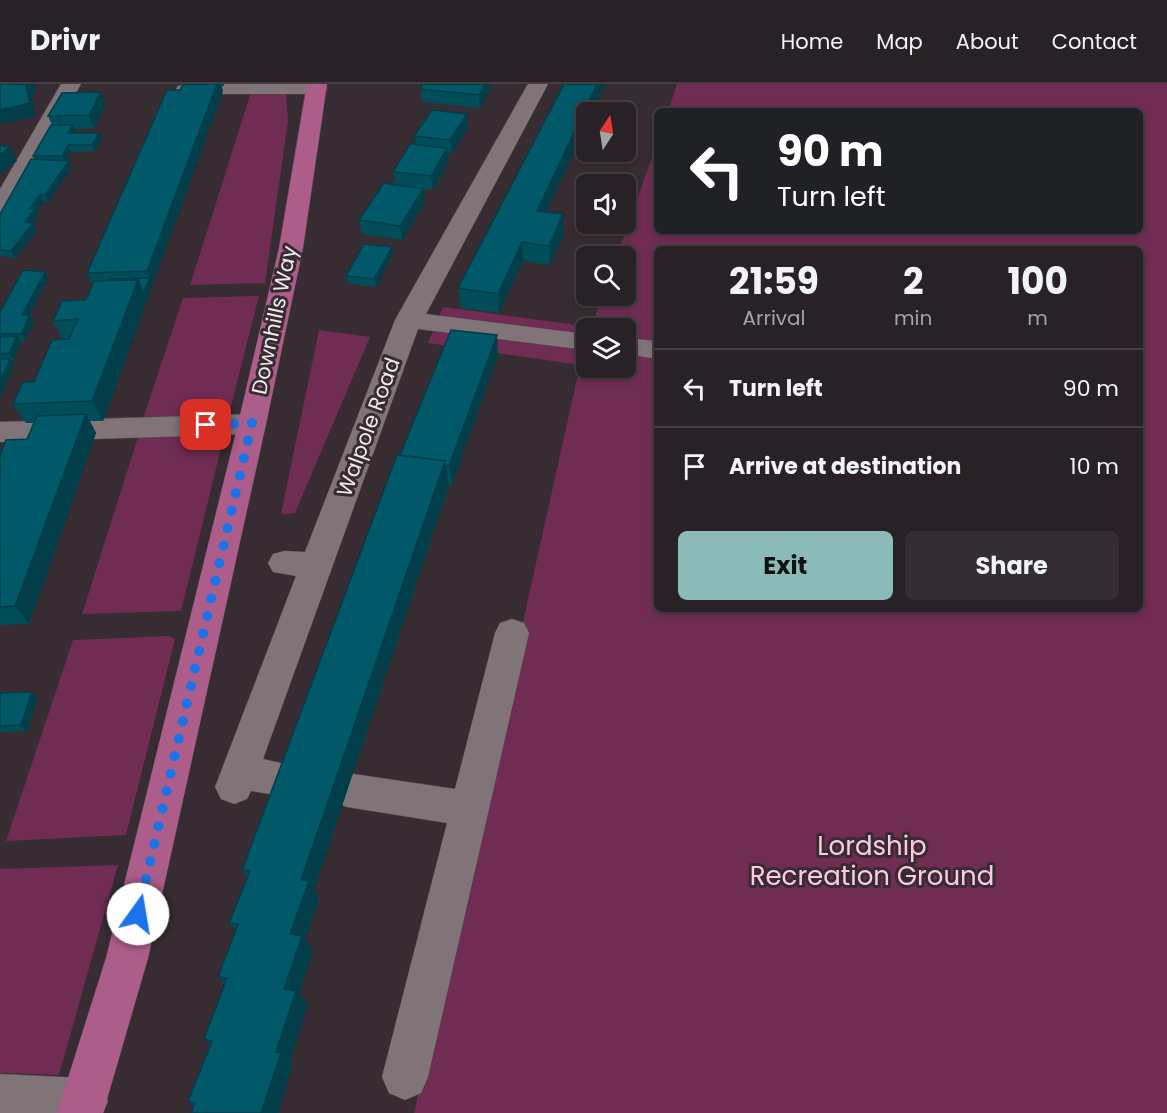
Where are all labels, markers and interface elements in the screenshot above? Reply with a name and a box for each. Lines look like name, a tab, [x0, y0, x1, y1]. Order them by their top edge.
text: Drivr	[30, 21, 100, 60]
text: Home	[781, 27, 843, 56]
text: Map	[876, 27, 923, 56]
text: About	[956, 27, 1019, 56]
text: Contact	[1052, 27, 1137, 56]
north arrow	[576, 102, 636, 162]
map controls	[576, 102, 636, 378]
text: 90 m	[777, 122, 884, 181]
icon: left	[678, 132, 756, 210]
button: sound	[576, 174, 636, 234]
text: Turn left	[777, 178, 886, 215]
street label: Downhills Way	[244, 243, 304, 397]
button: search	[576, 246, 636, 306]
text: 21:59	[729, 256, 819, 307]
text: 2	[903, 256, 923, 307]
text: 100	[1007, 256, 1068, 307]
text: Arrival	[743, 304, 806, 332]
text: min	[894, 304, 932, 332]
text: m	[1027, 304, 1048, 332]
button: layers	[576, 318, 636, 378]
street label: Walpole Road	[329, 353, 407, 501]
icon: left	[678, 372, 711, 405]
text: Turn left	[729, 373, 823, 404]
text: 90 m	[1063, 373, 1119, 404]
pin	[180, 399, 231, 450]
icon: arrive	[189, 408, 222, 441]
icon: arrive	[678, 450, 711, 483]
text: Arrive at destination	[729, 451, 961, 482]
text: 10 m	[1070, 451, 1119, 482]
button: Exit	[678, 531, 893, 600]
button: Share	[905, 531, 1119, 600]
park label: Lordship Recreation Ground	[750, 828, 994, 894]
position arrow	[106, 882, 170, 946]

